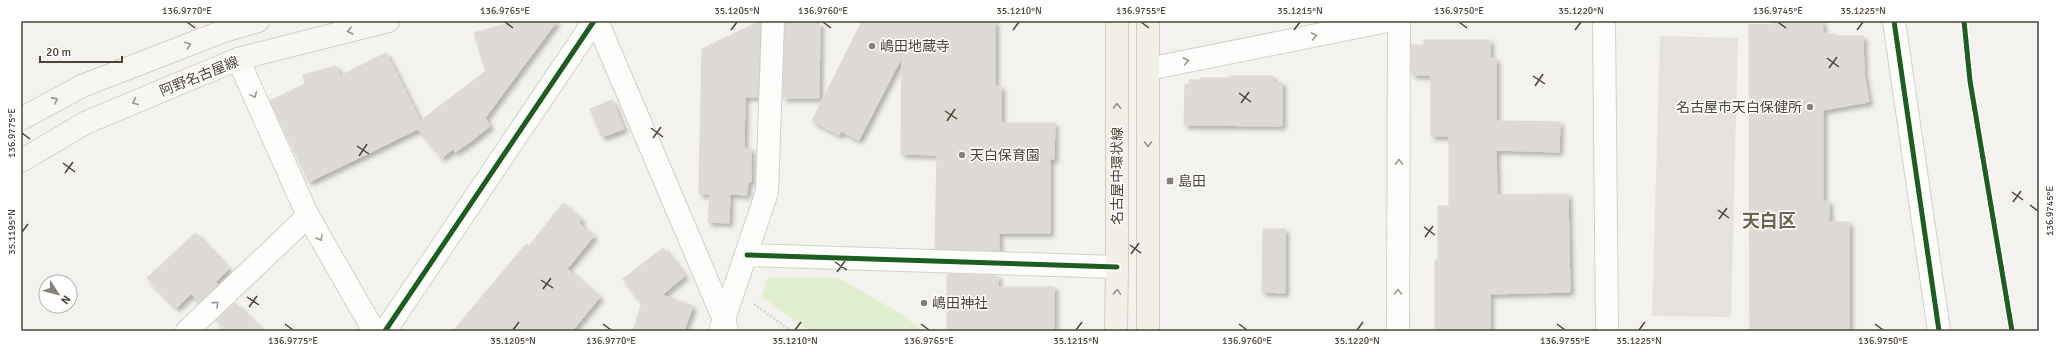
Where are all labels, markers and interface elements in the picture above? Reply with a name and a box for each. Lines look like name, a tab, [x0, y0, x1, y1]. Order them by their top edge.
text: 136.9770°E	[162, 5, 212, 17]
text: 136.9765°E	[480, 5, 530, 17]
text: 35.1205°N	[714, 5, 760, 17]
text: 136.9760°E	[798, 5, 848, 17]
text: 35.1210°N	[996, 5, 1042, 17]
text: 136.9755°E	[1116, 5, 1166, 17]
text: 35.1215°N	[1277, 5, 1323, 17]
text: 136.9750°E	[1434, 5, 1484, 17]
text: 35.1220°N	[1558, 5, 1604, 17]
text: 136.9745°E	[1753, 5, 1803, 17]
text: 35.1225°N	[1840, 5, 1886, 17]
one-way arrow	[347, 26, 354, 34]
one-way arrow	[1311, 32, 1317, 40]
scale bar	[40, 38, 122, 64]
place label: 嶋田地蔵寺	[880, 38, 950, 55]
one-way arrow	[184, 41, 191, 49]
marker: 嶋田地蔵寺	[867, 41, 877, 51]
text: 20 m	[46, 45, 71, 60]
street label: 阿野名古屋線	[157, 53, 241, 100]
one-way arrow	[1183, 58, 1189, 66]
one-way arrow	[249, 90, 257, 98]
one-way arrow	[51, 97, 58, 105]
one-way arrow	[131, 97, 139, 105]
place label: 名古屋市天白保健所	[1676, 99, 1802, 116]
marker: 名古屋市天白保健所	[1805, 102, 1815, 112]
one-way arrow	[1113, 103, 1121, 109]
text: 136.9775°E	[6, 108, 18, 158]
street label: 名古屋中環状線	[1109, 127, 1126, 225]
one-way arrow	[1144, 141, 1152, 147]
place label: 天白保育園	[970, 147, 1040, 164]
marker: 天白保育園	[957, 150, 967, 160]
one-way arrow	[1395, 159, 1403, 165]
place label: 島田	[1178, 173, 1206, 190]
marker: 島田	[1165, 176, 1175, 186]
text: 136.9745°E	[2044, 186, 2056, 236]
text: 35.1195°N	[6, 209, 18, 255]
district label: 天白区	[1742, 210, 1796, 232]
one-way arrow	[316, 234, 323, 241]
north arrow	[38, 274, 78, 314]
one-way arrow	[1112, 289, 1121, 295]
one-way arrow	[1394, 289, 1402, 295]
text: N	[58, 293, 73, 307]
place label: 嶋田神社	[932, 295, 988, 312]
marker: 嶋田神社	[919, 298, 929, 308]
one-way arrow	[211, 301, 219, 309]
text: 136.9775°E	[268, 335, 318, 347]
text: 35.1205°N	[490, 335, 536, 347]
text: 136.9770°E	[586, 335, 636, 347]
text: 35.1210°N	[772, 335, 818, 347]
text: 136.9765°E	[904, 335, 954, 347]
text: 35.1215°N	[1053, 335, 1099, 347]
text: 136.9760°E	[1222, 335, 1272, 347]
text: 35.1220°N	[1334, 335, 1380, 347]
text: 136.9755°E	[1540, 335, 1590, 347]
text: 35.1225°N	[1616, 335, 1662, 347]
text: 136.9750°E	[1858, 335, 1908, 347]

